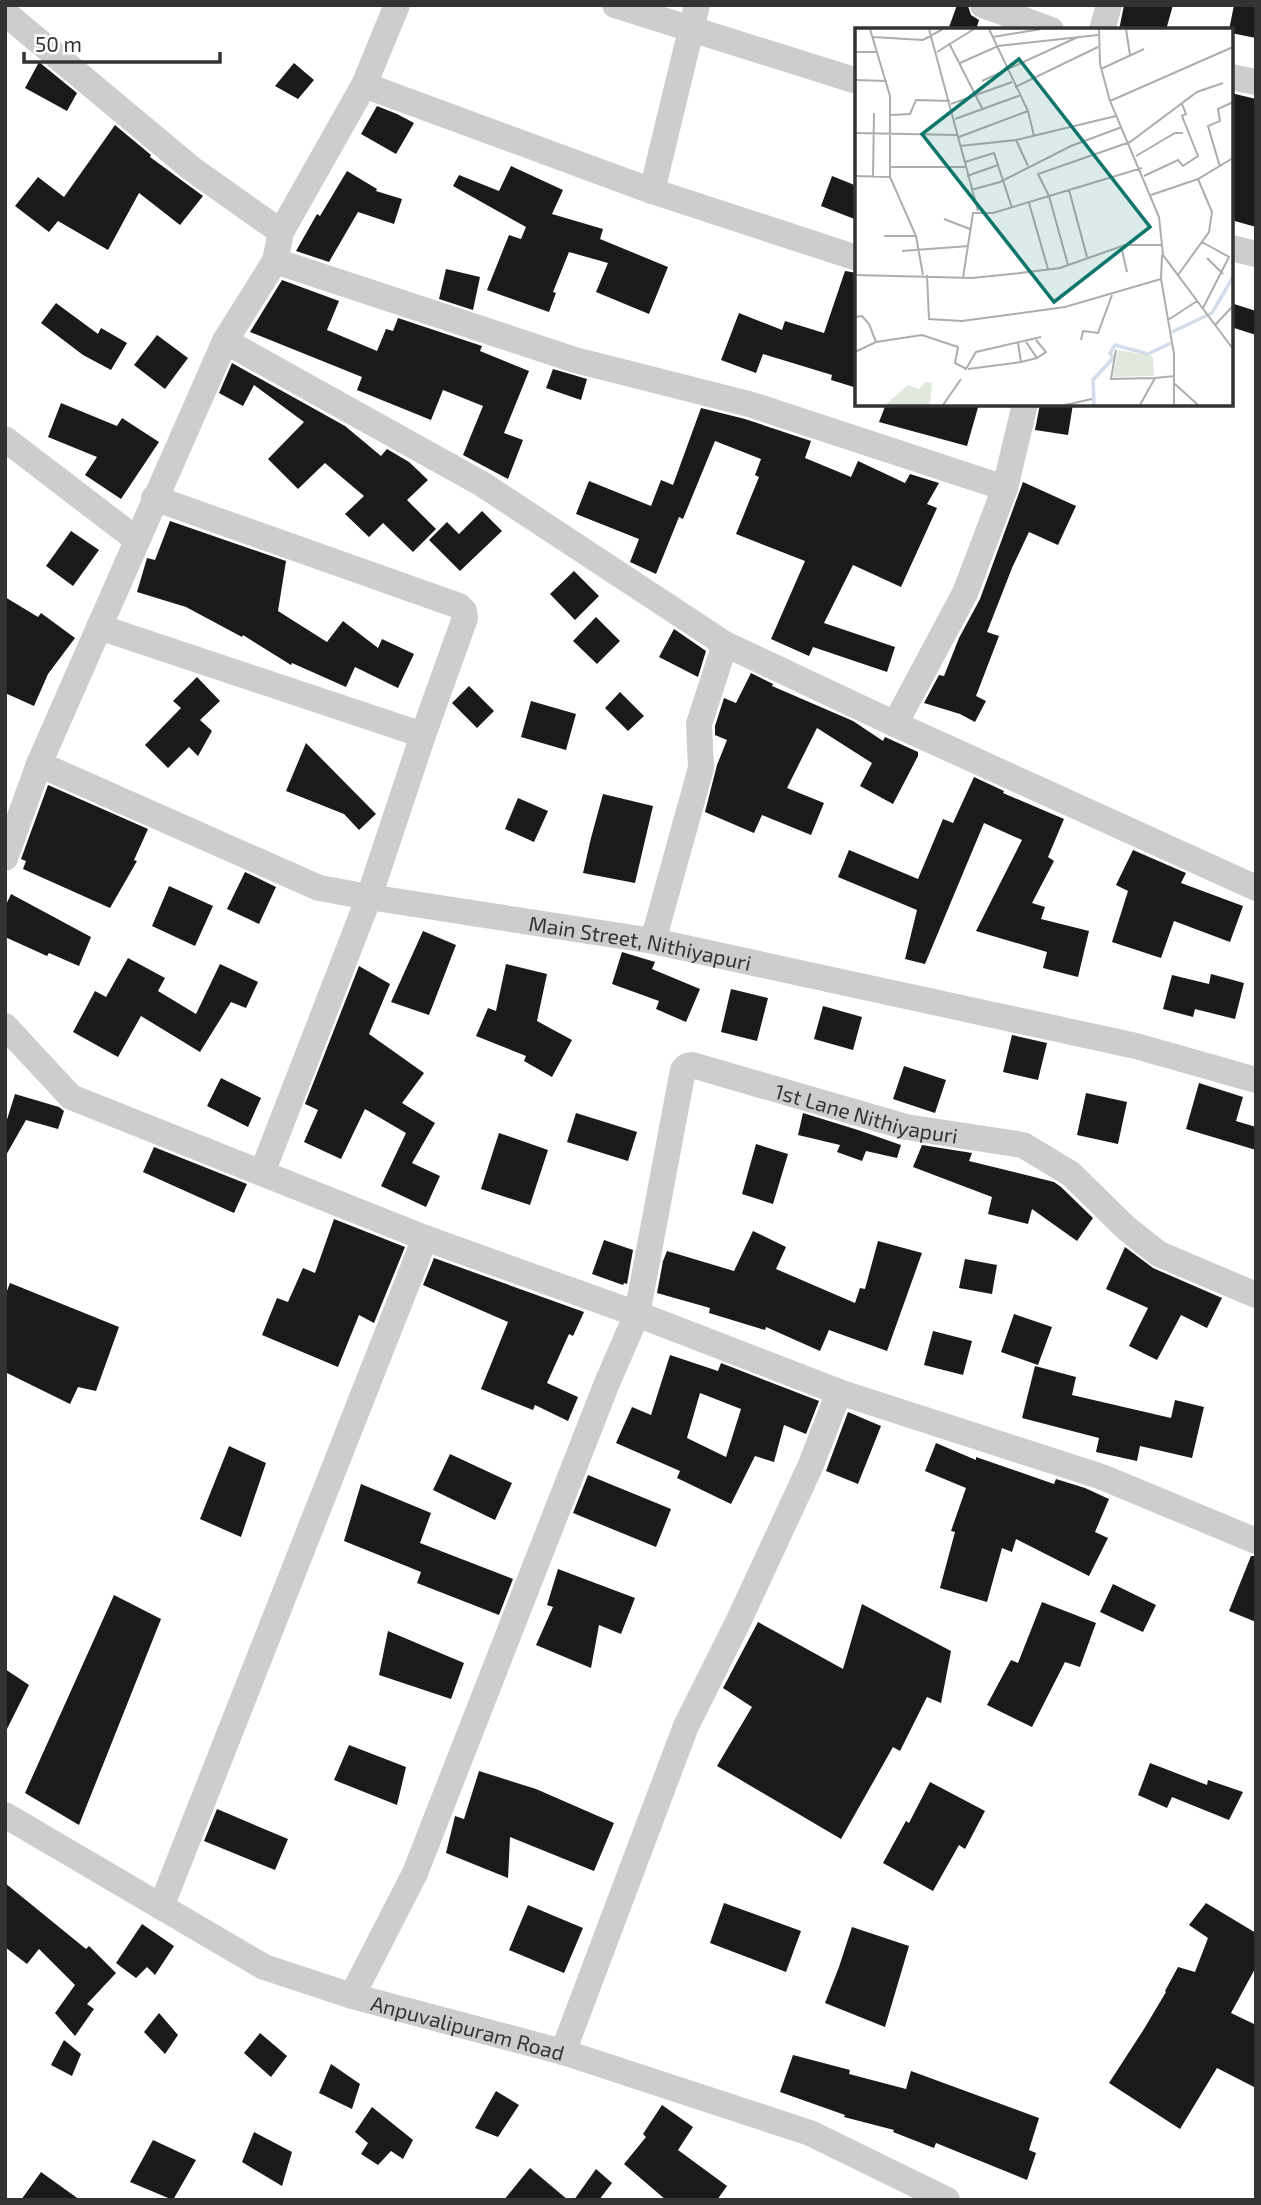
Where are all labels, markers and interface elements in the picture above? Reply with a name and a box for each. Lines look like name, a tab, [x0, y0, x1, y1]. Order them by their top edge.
scale bar	[24, 21, 220, 65]
inset map	[855, 28, 1233, 406]
text: 50 m	[35, 31, 82, 56]
street label: Main Street, Nithiyapuri	[527, 909, 754, 975]
street label: 1st Lane Nithiyapuri	[772, 1077, 960, 1147]
street label: Anpuvalipuram Road	[369, 1989, 567, 2064]

